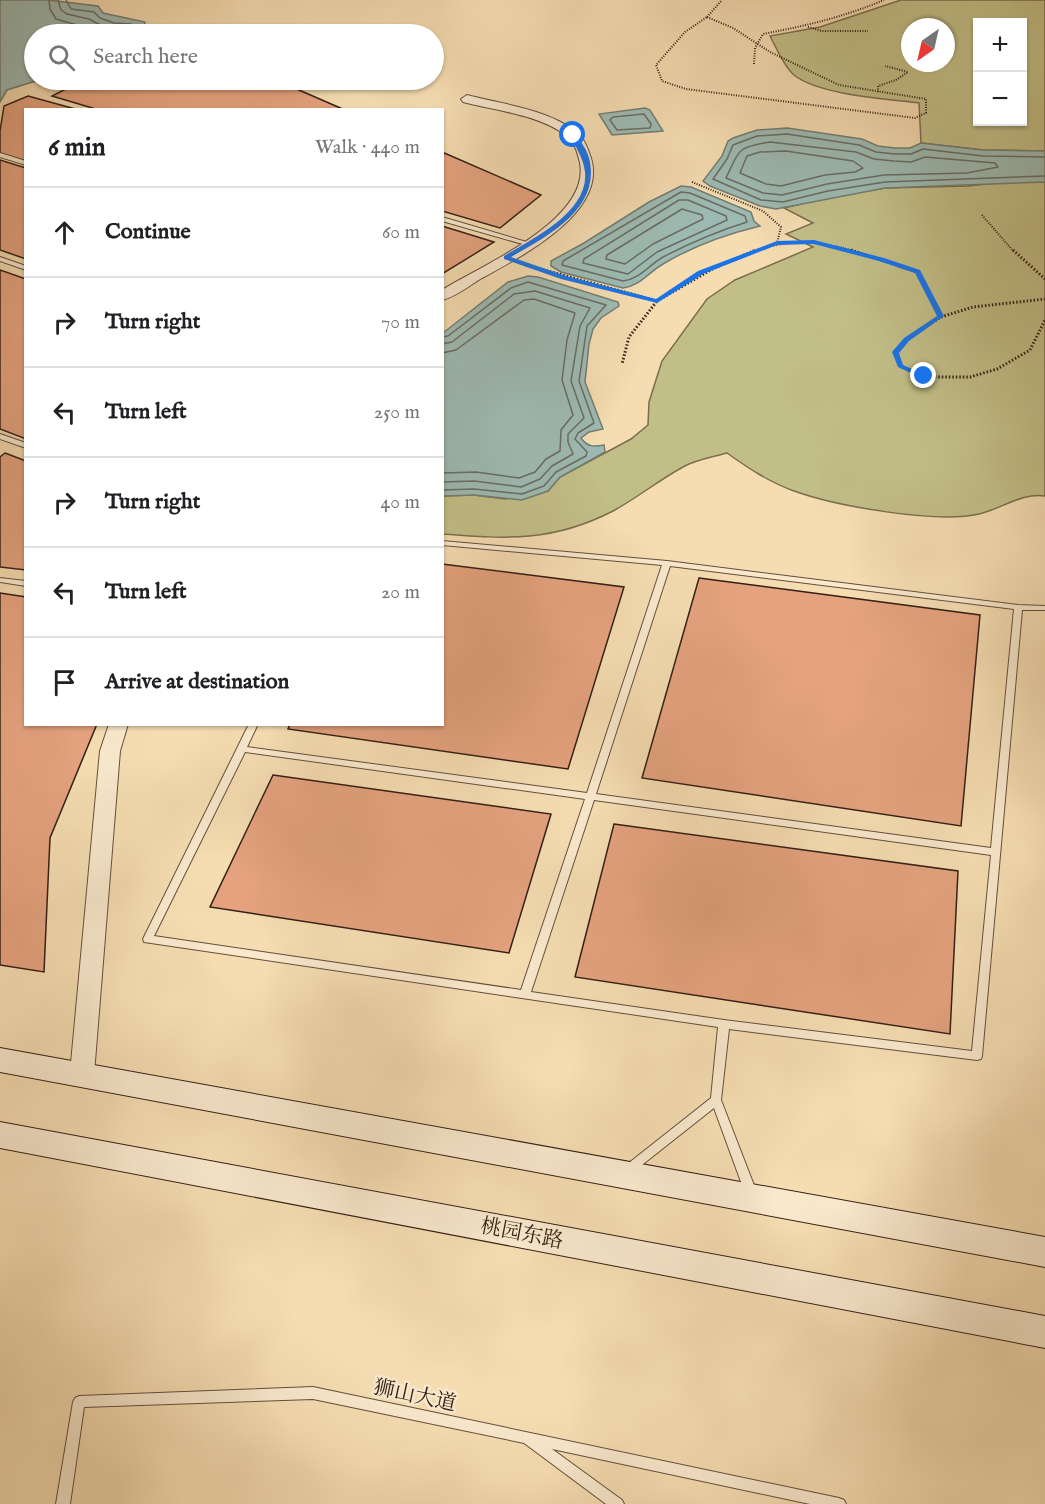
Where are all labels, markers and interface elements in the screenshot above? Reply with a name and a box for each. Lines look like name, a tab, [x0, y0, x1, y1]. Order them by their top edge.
north arrow	[901, 18, 955, 72]
map controls	[973, 18, 1027, 126]
button: +	[973, 18, 1027, 72]
search box	[24, 24, 444, 90]
icon: search	[45, 41, 78, 74]
text: Search here	[93, 43, 198, 71]
button: −	[973, 72, 1027, 126]
route start	[559, 121, 585, 147]
text: 6 min	[48, 131, 106, 164]
text: Walk · 440 m	[315, 135, 420, 160]
icon: ahead	[48, 216, 81, 249]
text: Continue	[105, 218, 191, 246]
text: 60 m	[382, 220, 420, 245]
icon: right	[48, 306, 81, 339]
text: Turn right	[105, 308, 200, 336]
text: 70 m	[381, 310, 420, 335]
route end	[910, 362, 936, 388]
icon: left	[48, 396, 81, 429]
text: Turn left	[105, 398, 187, 426]
text: 250 m	[374, 400, 420, 425]
icon: right	[48, 486, 81, 519]
text: Turn right	[105, 488, 200, 516]
text: 40 m	[381, 490, 420, 515]
icon: left	[48, 576, 81, 609]
text: Turn left	[105, 578, 187, 606]
text: 20 m	[381, 580, 420, 605]
icon: arrive	[48, 666, 81, 699]
text: Arrive at destination	[105, 668, 289, 696]
street label: 桃园东路	[478, 1213, 566, 1256]
street label: 狮山大道	[371, 1375, 459, 1418]

